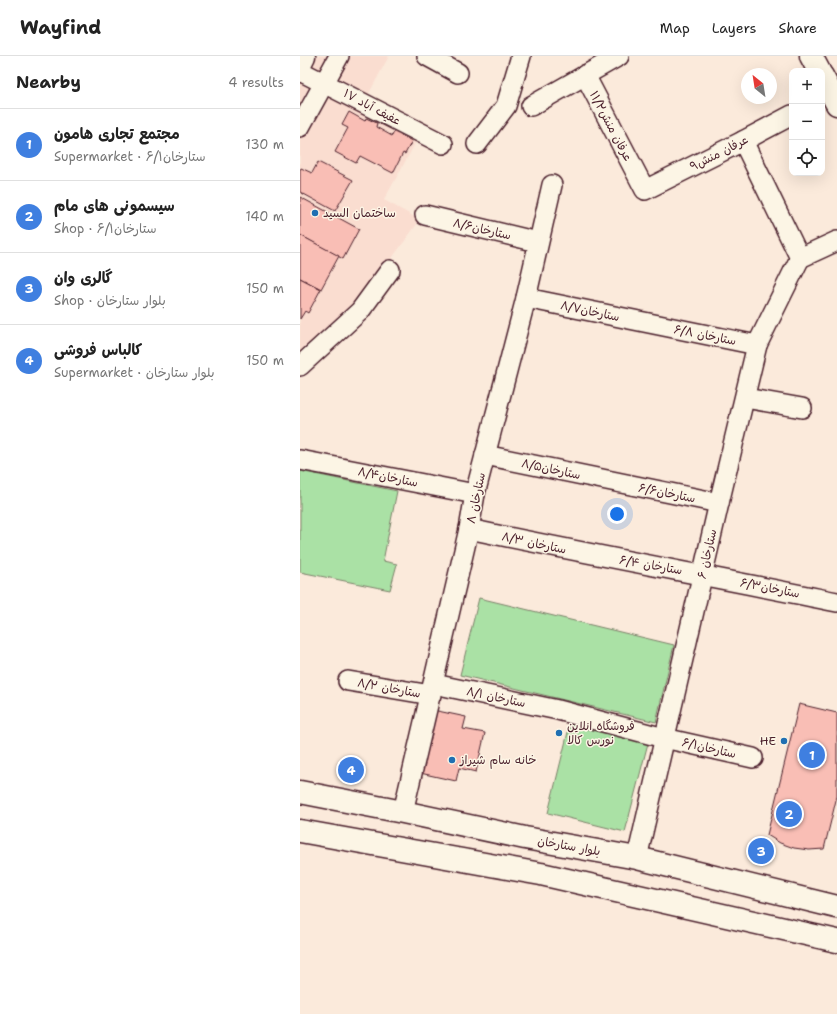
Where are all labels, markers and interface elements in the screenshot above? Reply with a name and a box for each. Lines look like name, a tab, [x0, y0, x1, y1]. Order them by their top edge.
text: Wayfind	[20, 15, 101, 40]
text: Map	[660, 19, 690, 37]
text: Layers	[712, 19, 756, 37]
text: Share	[778, 19, 817, 37]
north arrow	[741, 68, 777, 104]
map controls	[789, 68, 825, 176]
button: +	[789, 68, 825, 104]
text: Nearby	[16, 71, 81, 93]
text: 4 results	[228, 74, 284, 91]
street label: عفیف آباد ۱۷	[341, 85, 403, 129]
street label: عرفان منش۱۱/۲	[586, 88, 636, 164]
button: −	[789, 104, 825, 140]
text: مجتمع تجاری هامون	[54, 124, 180, 144]
street label: عرفان منش۹	[687, 131, 751, 175]
text: 1	[26, 136, 32, 153]
text: 130 m	[246, 136, 284, 153]
button: locate	[789, 140, 825, 176]
text: Supermarket · ستارخان۶/۱	[54, 148, 205, 165]
text: سیسمونی های مام	[54, 196, 175, 216]
place label: ساختمان السید	[323, 205, 396, 221]
text: 2	[24, 208, 34, 225]
text: 140 m	[245, 208, 284, 225]
marker: ساختمان السید	[310, 208, 320, 218]
street label: ستارخان۸/۶	[451, 215, 513, 243]
text: Shop · ستارخان۶/۱	[54, 220, 157, 237]
text: گالری وان	[54, 268, 112, 288]
text: 3	[24, 280, 34, 297]
text: 150 m	[246, 280, 284, 297]
text: Shop · بلوار ستارخان	[54, 292, 166, 309]
street label: ستارخان۸/۷	[559, 297, 621, 325]
street label: ستارخان ۶/۸	[672, 321, 738, 349]
text: کالباس فروشی	[54, 340, 142, 360]
text: 4	[24, 352, 34, 369]
text: 150 m	[246, 352, 284, 369]
text: Supermarket · بلوار ستارخان	[54, 364, 215, 381]
street label: ستارخان۸/۵	[520, 455, 582, 483]
street label: ستارخان۸/۴	[357, 463, 419, 491]
street label: ستارخان ۸	[463, 471, 489, 525]
street label: ستارخان۶/۶	[637, 480, 697, 506]
your location	[607, 504, 627, 524]
street label: ستارخان ۸/۳	[500, 528, 568, 558]
street label: ستارخان ۶	[694, 528, 720, 580]
street label: ستارخان ۶/۴	[618, 552, 684, 578]
street label: ستارخان۶/۳	[739, 574, 801, 602]
street label: ستارخان ۸/۲	[356, 675, 422, 701]
street label: ستارخان ۸/۱	[465, 683, 527, 711]
place label: فروشگاه انلاین نورس کالا	[567, 718, 635, 748]
marker: فروشگاه انلاین نورس کالا	[554, 728, 564, 738]
place label: HE	[760, 733, 776, 749]
street label: ستارخان۶/۱	[680, 734, 738, 762]
marker: HE	[779, 736, 789, 746]
pin: 1	[799, 740, 825, 770]
place label: خانه سام شیراز	[459, 752, 536, 769]
pin: 4	[338, 755, 364, 785]
marker: خانه سام شیراز	[447, 755, 457, 765]
pin: 2	[776, 799, 802, 829]
street label: بلوار ستارخان	[536, 833, 602, 859]
pin: 3	[748, 836, 774, 866]

